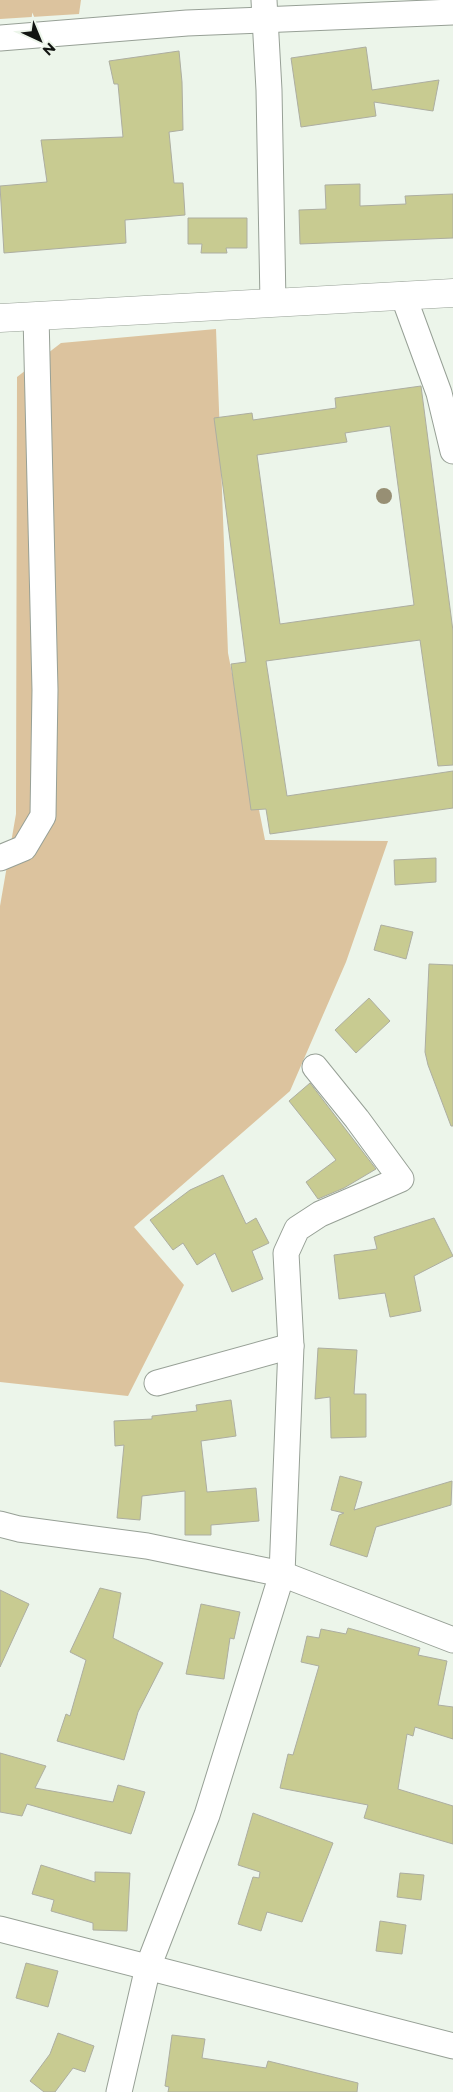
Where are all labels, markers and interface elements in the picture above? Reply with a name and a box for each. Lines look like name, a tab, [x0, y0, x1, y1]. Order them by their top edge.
north arrow	[15, 15, 65, 65]
text: N	[39, 39, 59, 60]

